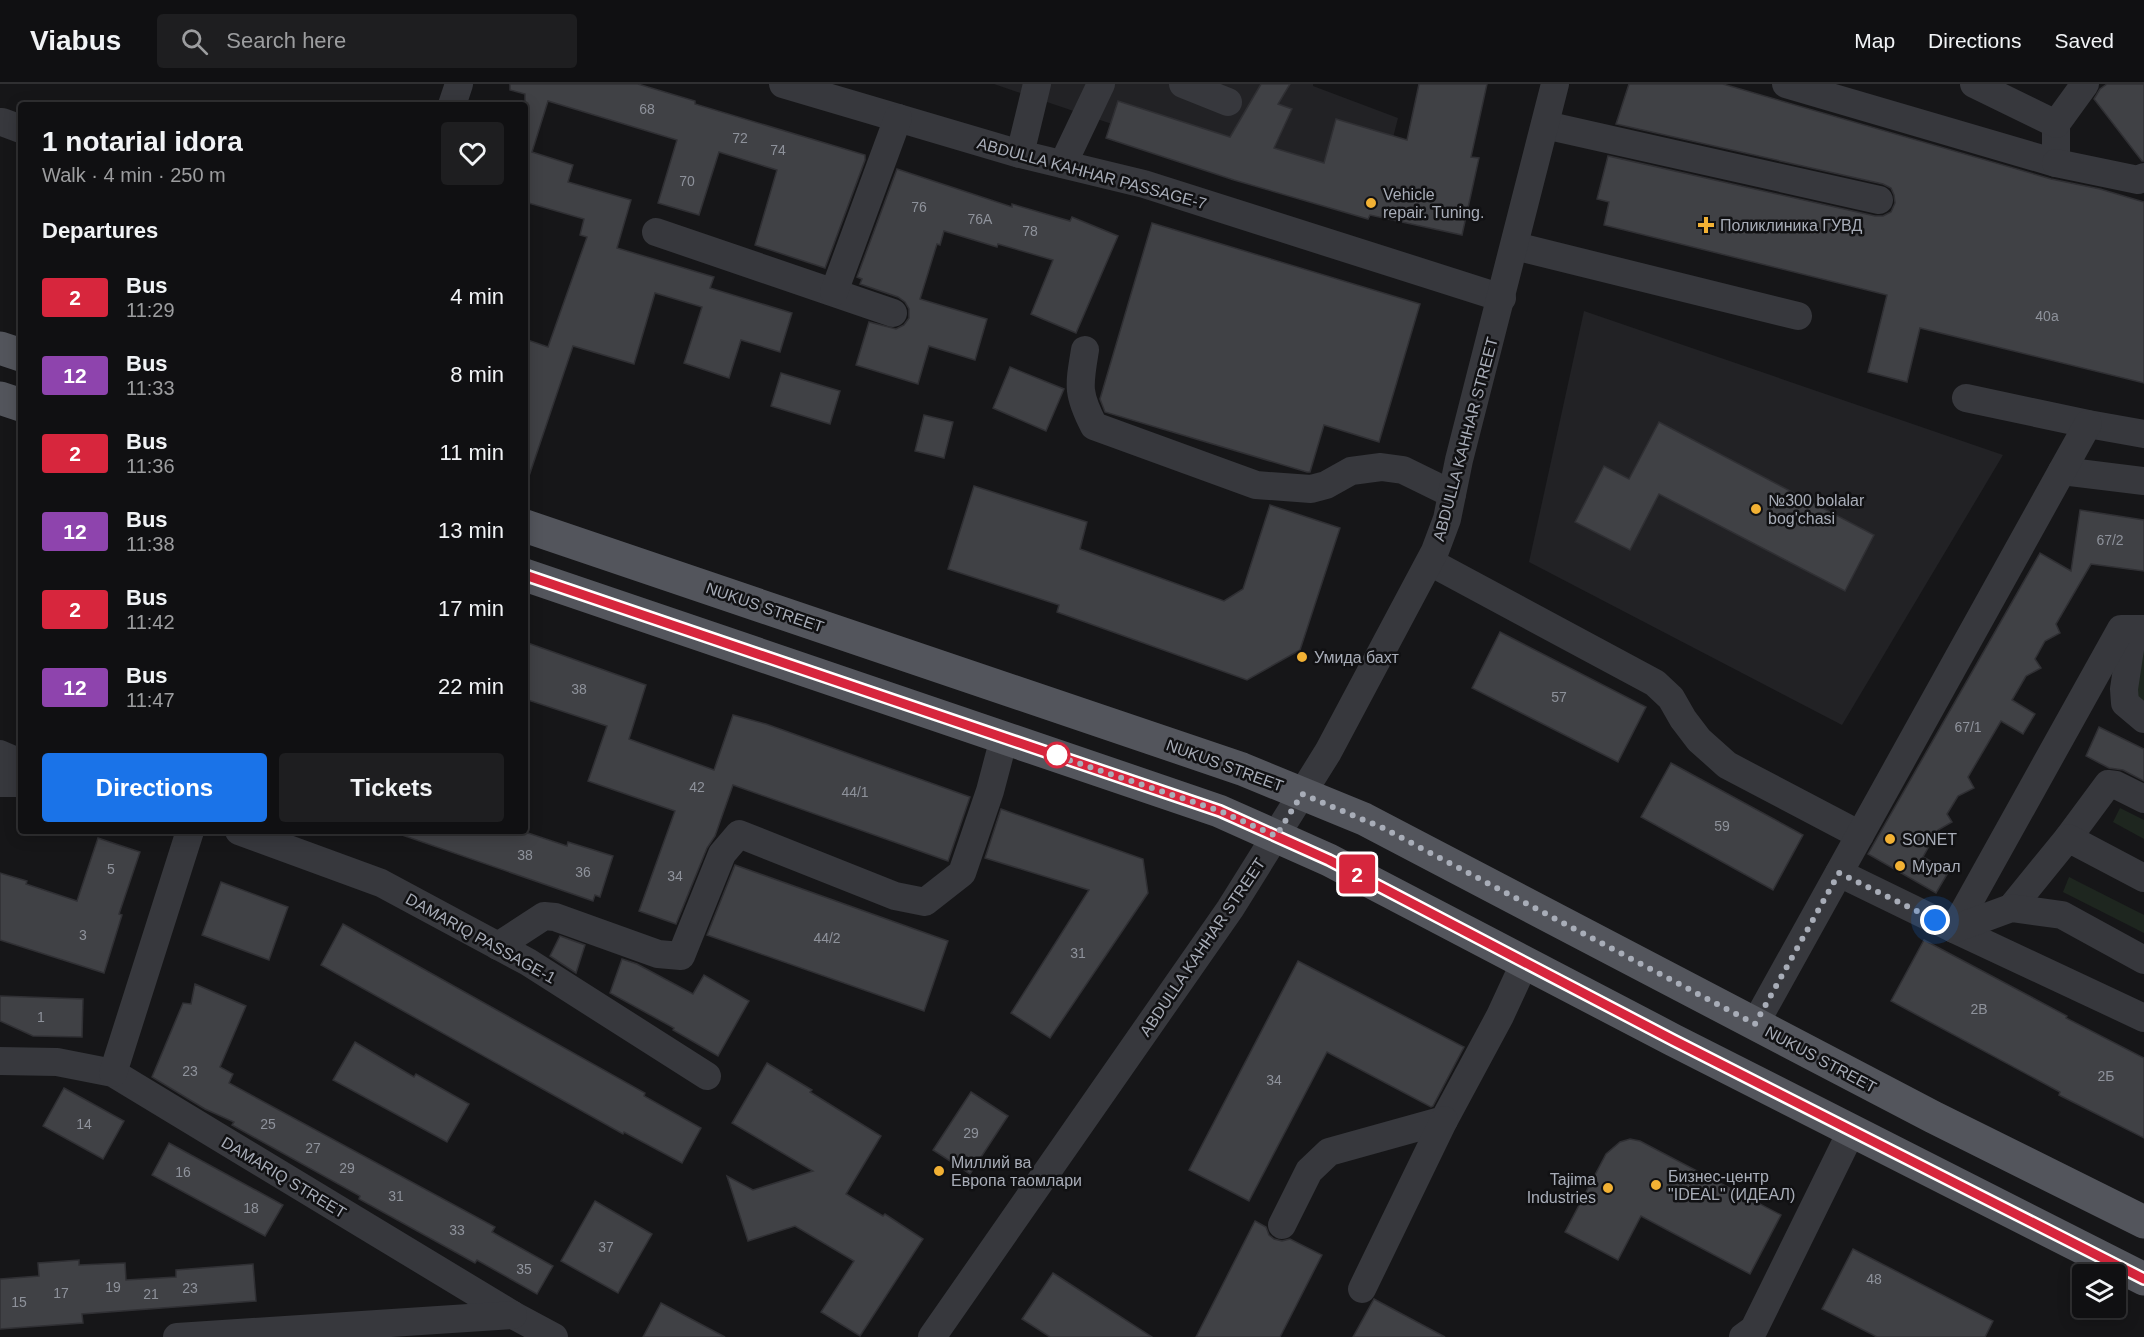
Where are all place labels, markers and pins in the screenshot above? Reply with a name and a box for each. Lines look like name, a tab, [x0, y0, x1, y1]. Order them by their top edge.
place label: Vehicle repair. Tuning.	[1383, 186, 1484, 221]
marker: Vehicle repair. Tuning.	[1364, 196, 1378, 210]
marker: Поликлиника ГУВД	[1697, 216, 1715, 234]
place label: Поликлиника ГУВД	[1720, 217, 1862, 234]
place label: №300 bolalar bog'chasi	[1768, 492, 1865, 527]
marker: №300 bolalar bog'chasi	[1749, 502, 1763, 516]
place label: Умида бахт	[1314, 649, 1400, 666]
marker: Умида бахт	[1295, 650, 1309, 664]
unlabelled marker	[1044, 742, 1070, 768]
place label: SONET	[1902, 831, 1957, 848]
marker: SONET	[1883, 832, 1897, 846]
place label: Мурал	[1912, 858, 1960, 875]
marker: Мурал	[1893, 859, 1907, 873]
place label: Миллий ва Европа таомлари	[951, 1154, 1082, 1189]
marker: Миллий ва Европа таомлари	[932, 1164, 946, 1178]
place label: Бизнес-центр "IDEAL" (ИДЕАЛ)	[1668, 1168, 1795, 1203]
place label: Tajima Industries	[1527, 1171, 1596, 1206]
marker: Бизнес-центр "IDEAL" (ИДЕАЛ)	[1649, 1178, 1663, 1192]
marker: Tajima Industries	[1601, 1181, 1615, 1195]

